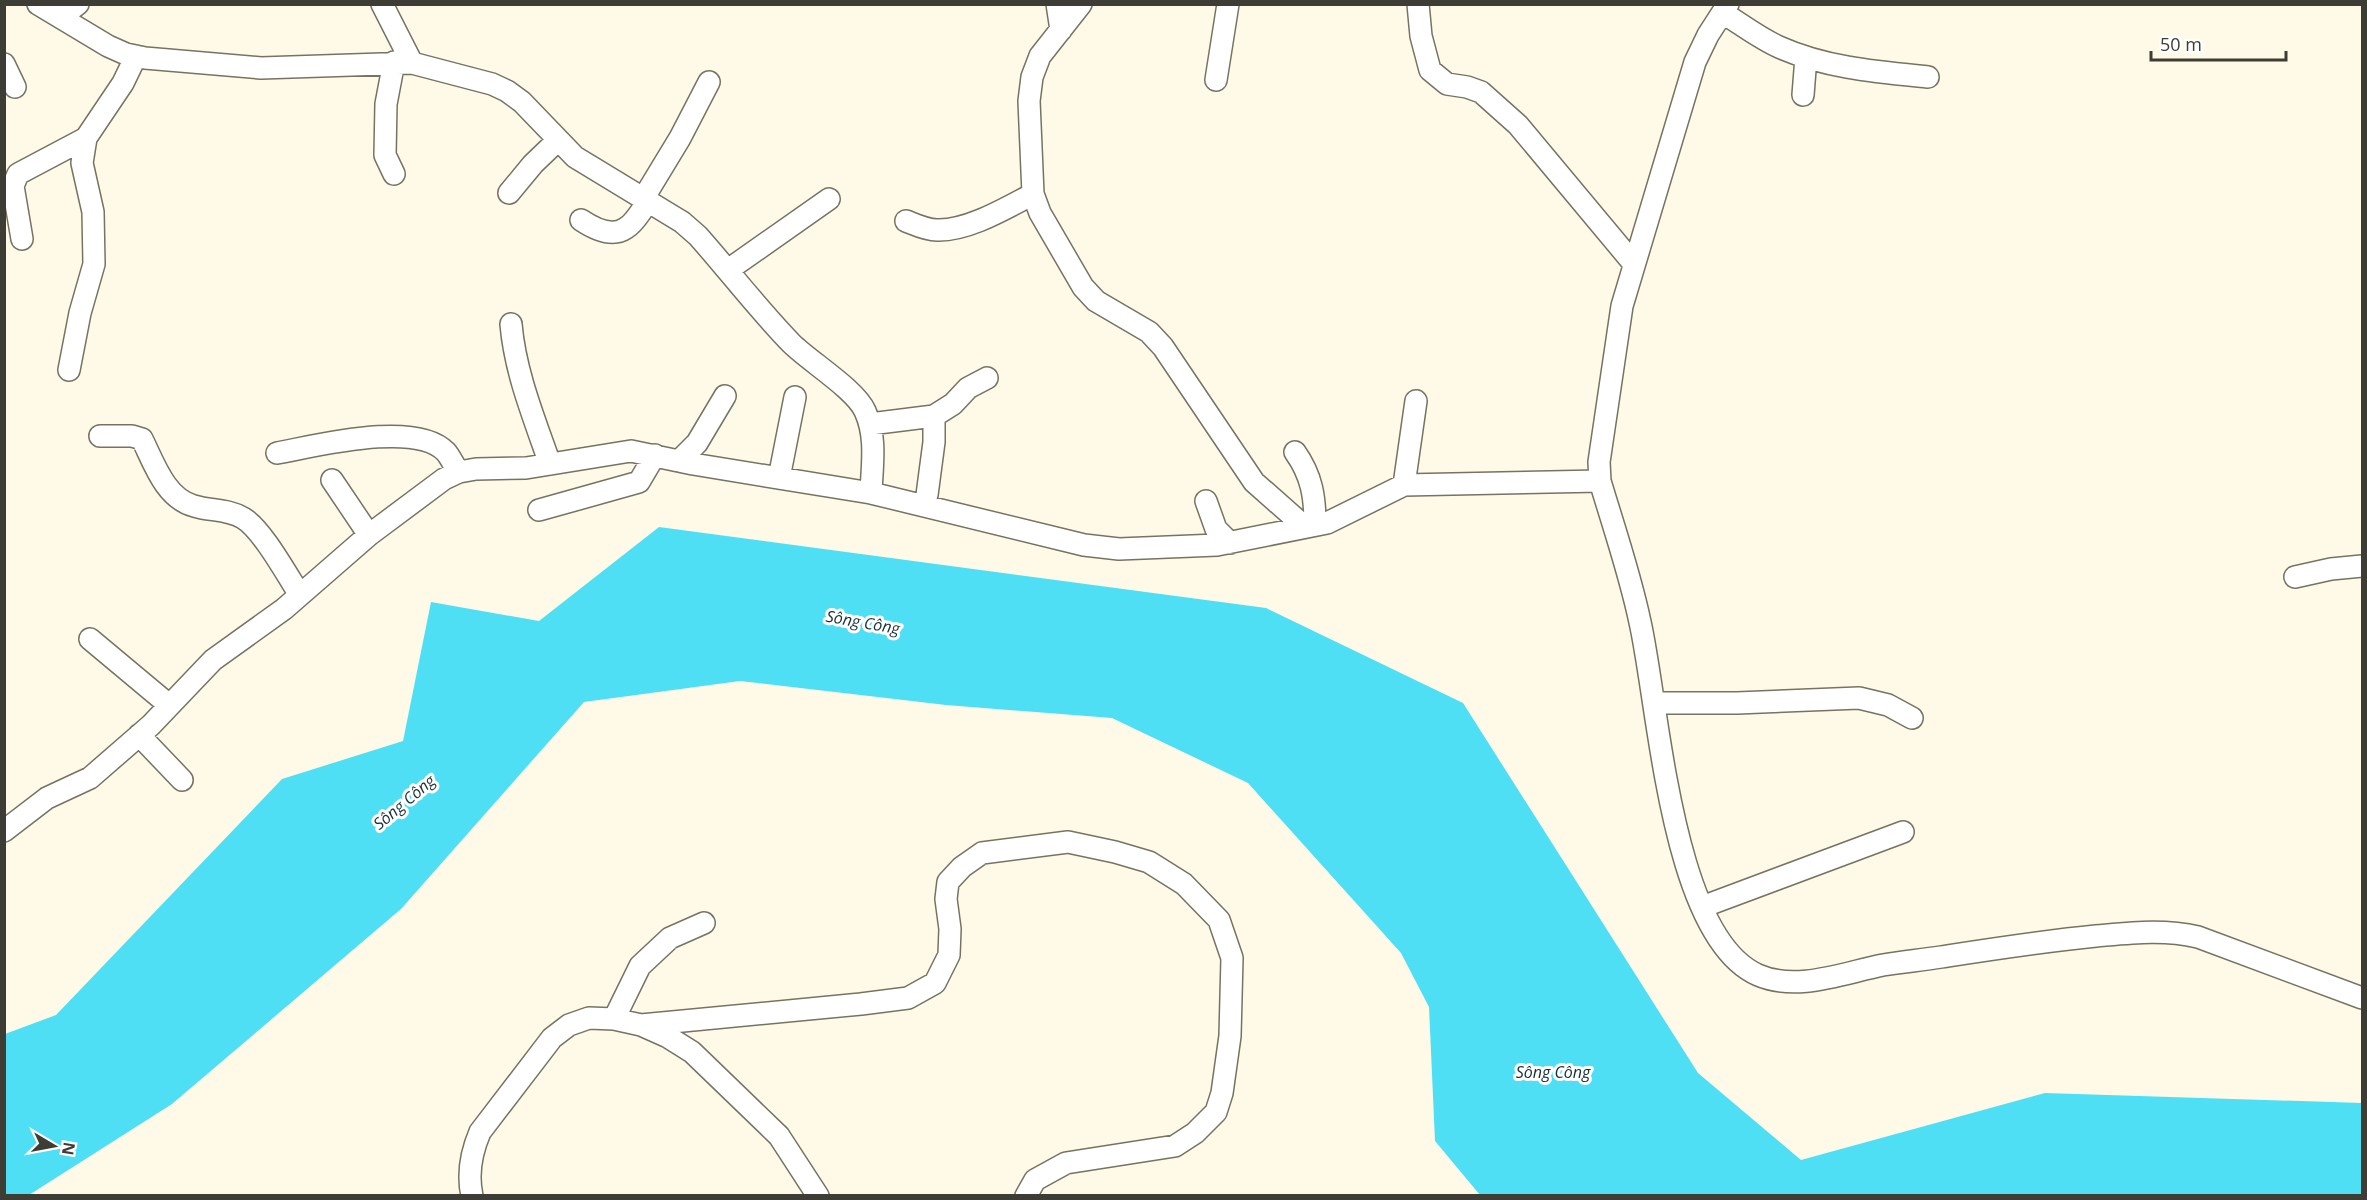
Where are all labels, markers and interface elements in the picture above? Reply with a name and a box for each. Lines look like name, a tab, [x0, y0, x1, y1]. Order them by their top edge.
scale bar	[2151, 24, 2286, 62]
text: 50 m	[2160, 32, 2202, 56]
water label: Sông Công	[824, 605, 902, 639]
water label: Sông Công	[368, 769, 440, 834]
water label: Sông Công	[1516, 1061, 1591, 1083]
north arrow	[24, 1116, 84, 1176]
text: N	[57, 1140, 81, 1157]

